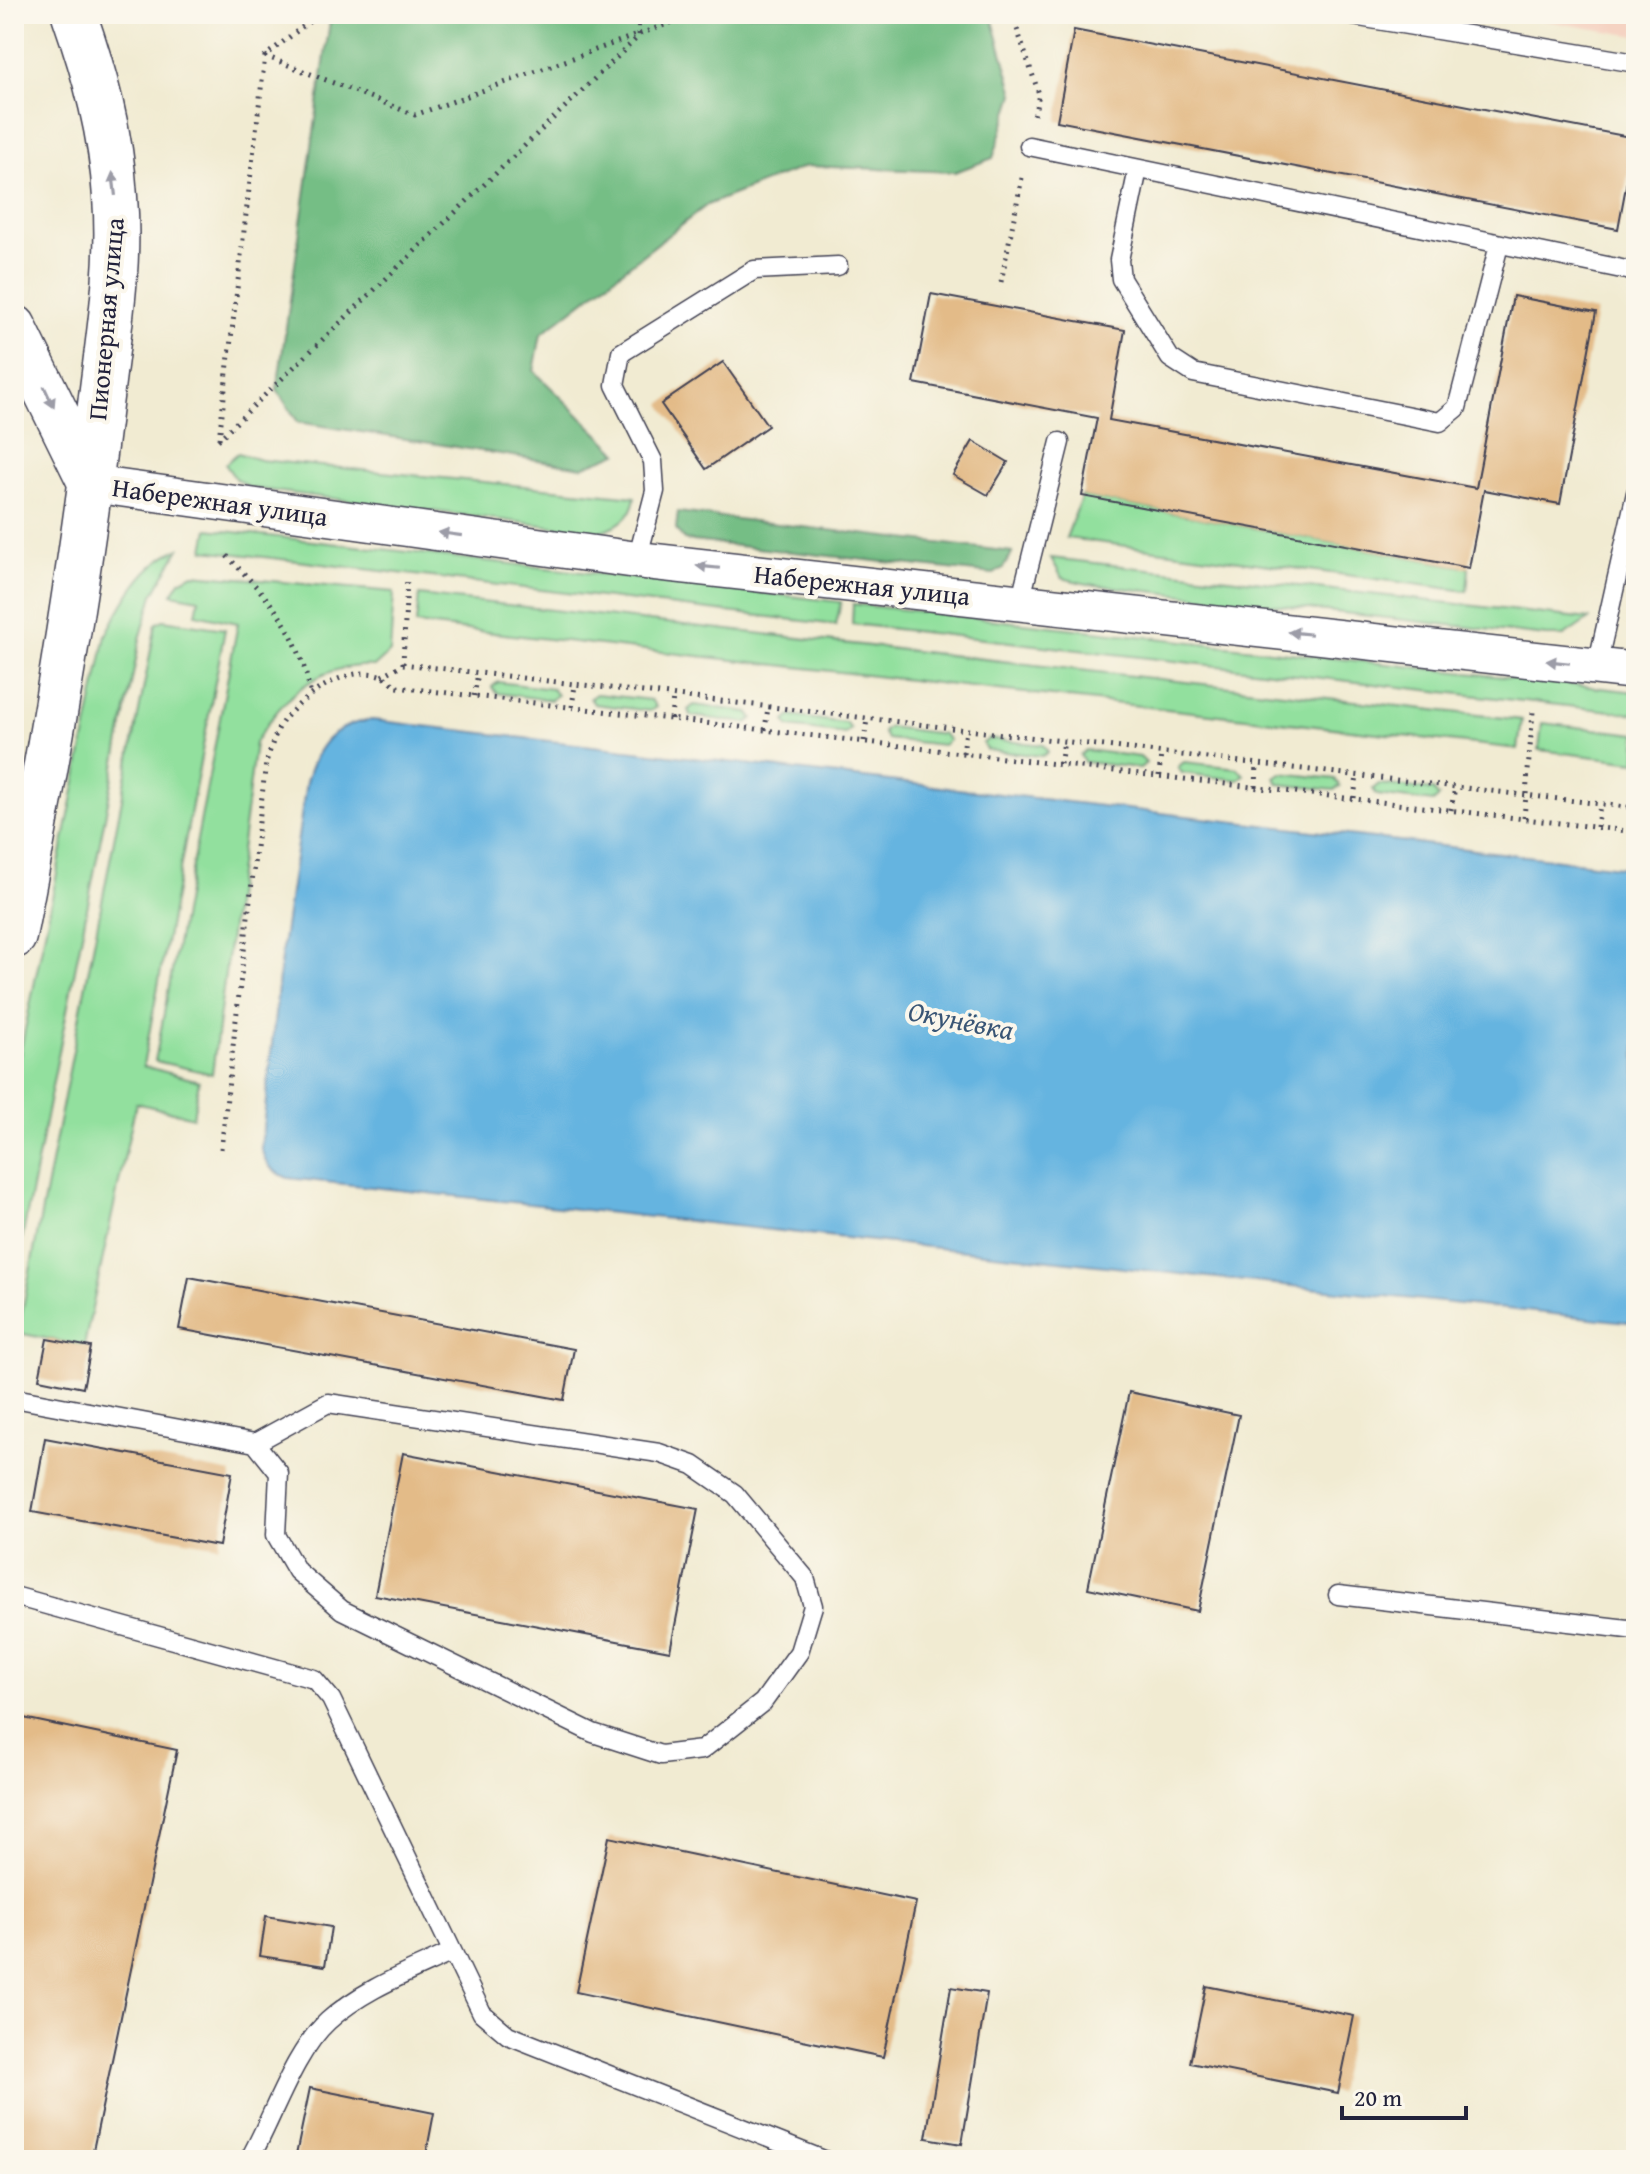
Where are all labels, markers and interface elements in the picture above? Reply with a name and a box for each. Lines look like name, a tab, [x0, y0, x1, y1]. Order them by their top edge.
one-way arrow	[107, 171, 120, 196]
street label: Пионерная улица	[77, 215, 134, 422]
one-way arrow	[42, 385, 56, 408]
street label: Набережная улица	[110, 467, 331, 536]
one-way arrow	[437, 527, 462, 540]
street label: Набережная улица	[752, 554, 973, 615]
one-way arrow	[695, 561, 720, 574]
one-way arrow	[1287, 627, 1312, 640]
one-way arrow	[1546, 655, 1571, 668]
water label: Окунёвка	[905, 989, 1017, 1050]
scale bar	[1342, 2070, 1466, 2120]
text: 20 m	[1354, 2080, 1402, 2115]

